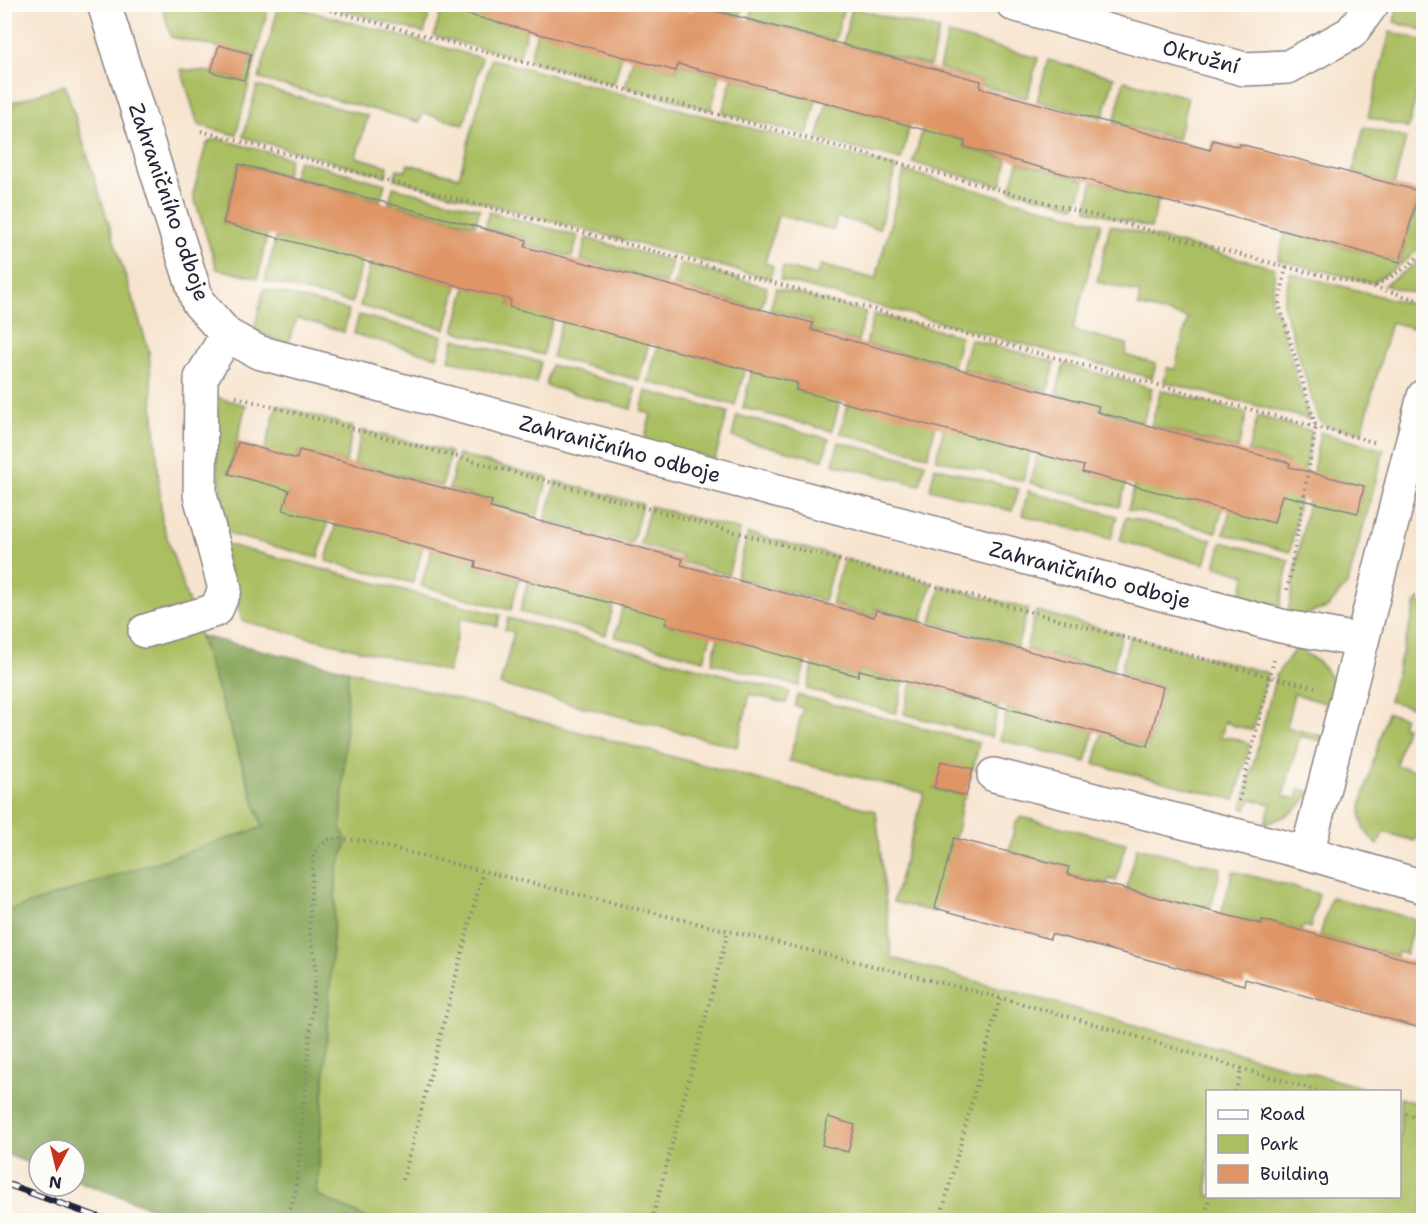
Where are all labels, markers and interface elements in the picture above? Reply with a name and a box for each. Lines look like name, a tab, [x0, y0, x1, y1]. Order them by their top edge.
street label: Okružní	[1159, 33, 1243, 81]
street label: Zahraničního odboje	[122, 99, 216, 305]
street label: Zahraničního odboje	[516, 409, 724, 489]
street label: Zahraničního odboje	[986, 535, 1194, 615]
legend	[1206, 1090, 1401, 1198]
text: Road	[1260, 1102, 1305, 1126]
text: Park	[1260, 1132, 1299, 1156]
north arrow	[27, 1138, 87, 1198]
text: Building	[1260, 1162, 1329, 1186]
text: N	[48, 1171, 63, 1194]

